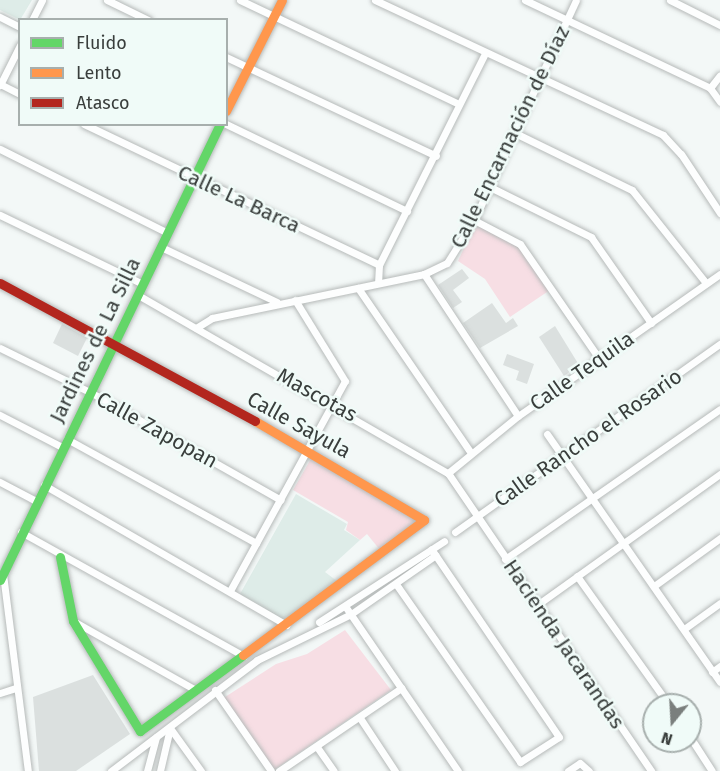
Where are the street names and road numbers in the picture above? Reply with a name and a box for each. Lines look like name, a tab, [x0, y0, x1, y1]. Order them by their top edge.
street label: Calle Encarnación de Díaz	[445, 22, 575, 252]
street label: Calle La Barca	[174, 160, 304, 238]
street label: Jardines de La Silla	[44, 253, 146, 427]
street label: Calle Tequila	[525, 326, 639, 416]
street label: Mascotas	[273, 363, 361, 427]
street label: Calle Rancho el Rosario	[489, 364, 687, 512]
street label: Calle Zapopan	[92, 386, 222, 474]
street label: Calle Sayula	[243, 386, 355, 464]
street label: Hacienda Jacarandas	[498, 555, 630, 733]

